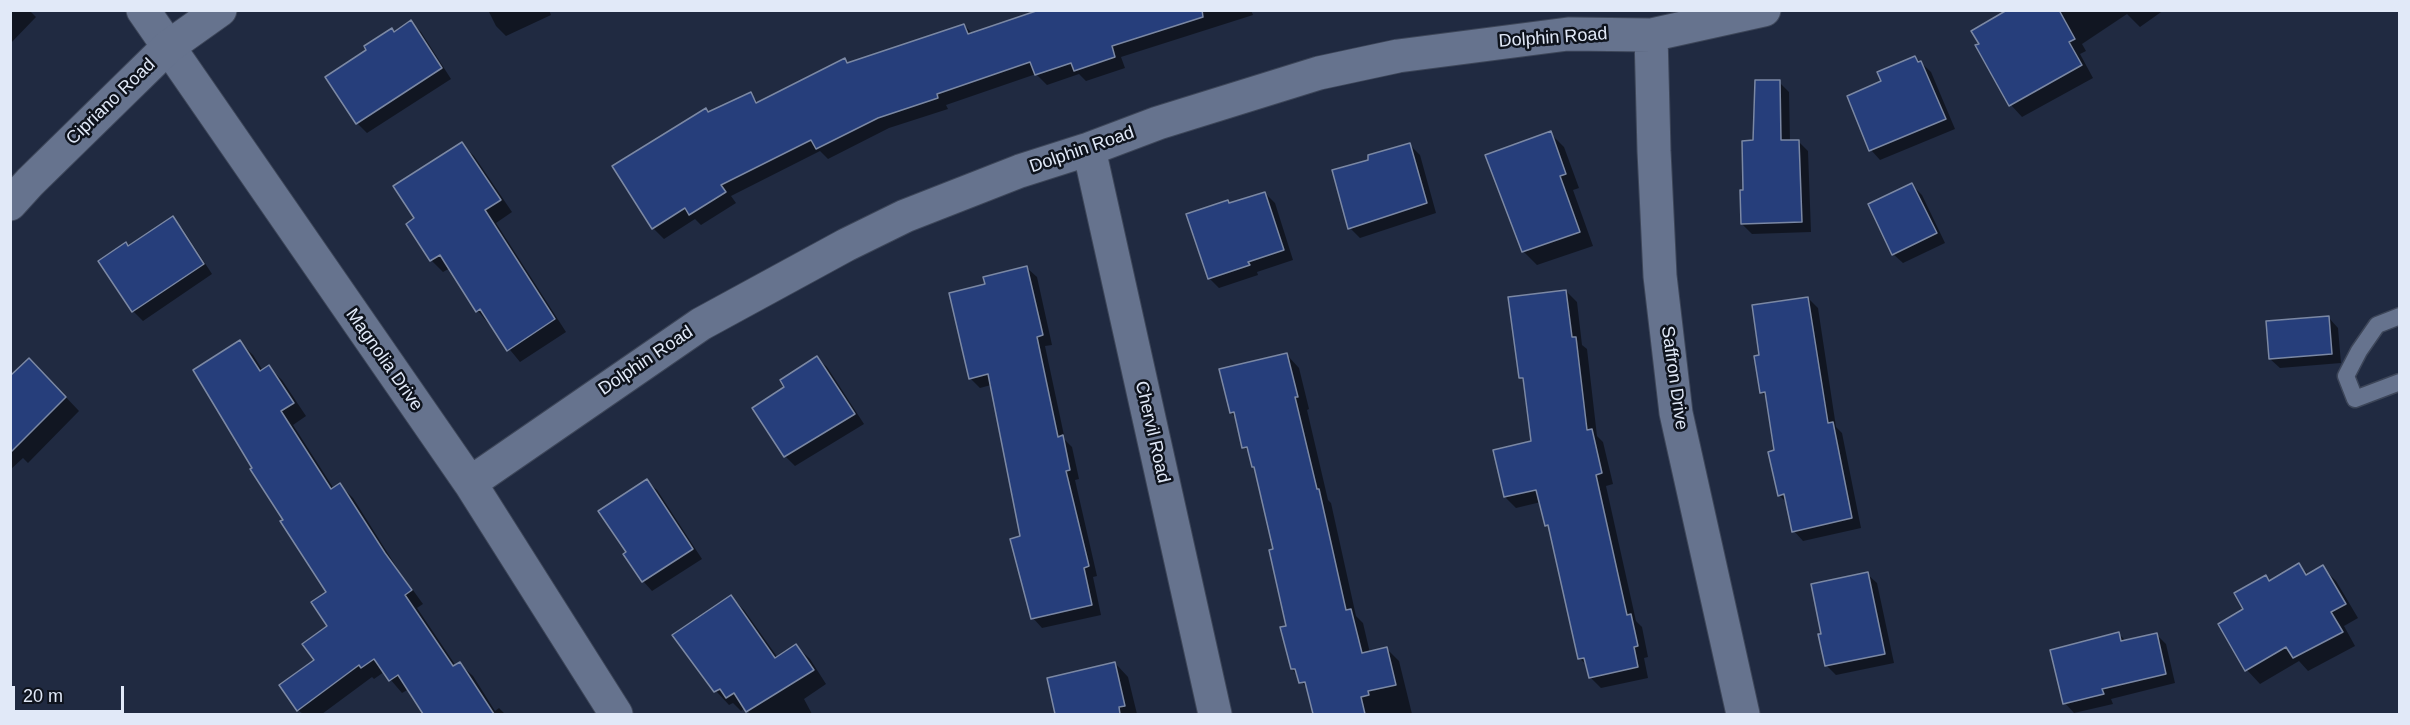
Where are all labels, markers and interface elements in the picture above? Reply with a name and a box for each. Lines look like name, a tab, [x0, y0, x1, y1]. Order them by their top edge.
street label: Dolphin Road	[1498, 23, 1608, 53]
street label: Cipriano Road	[62, 54, 160, 150]
street label: Dolphin Road	[1027, 122, 1137, 178]
street label: Magnolia Drive	[341, 305, 427, 415]
street label: Dolphin Road	[595, 322, 697, 400]
street label: Saffron Drive	[1656, 325, 1692, 431]
street label: Chervil Road	[1130, 379, 1174, 485]
scale bar	[15, 674, 128, 712]
text: 20 m	[23, 686, 63, 706]

